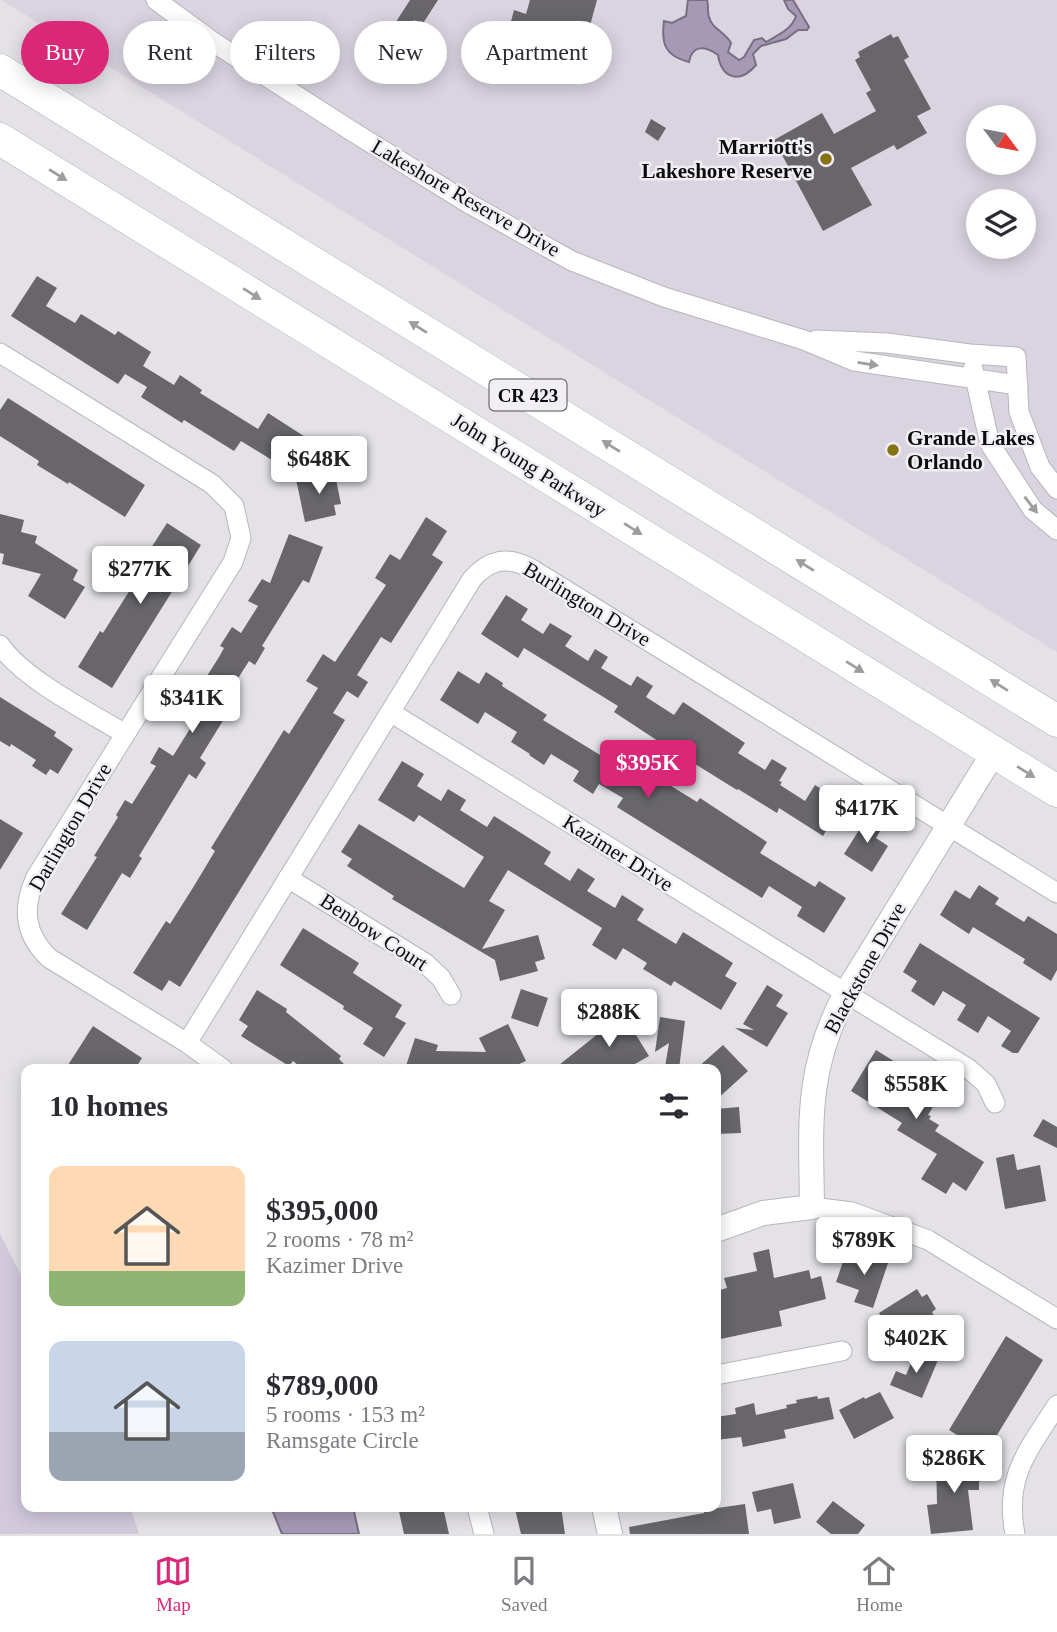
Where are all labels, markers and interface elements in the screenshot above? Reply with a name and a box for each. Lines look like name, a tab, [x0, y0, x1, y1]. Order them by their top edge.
chip: Buy	[21, 21, 109, 84]
chip: Rent	[123, 21, 216, 84]
chip: Filters	[230, 21, 340, 84]
chip: New	[354, 21, 447, 84]
chip: Apartment	[461, 21, 612, 84]
north arrow	[966, 105, 1036, 175]
map controls	[966, 105, 1036, 259]
street label: Lakeshore Reserve Drive	[368, 134, 564, 262]
place label: Marriott's Lakeshore Reserve	[642, 135, 812, 183]
marker: Marriott's Lakeshore Reserve	[818, 151, 834, 167]
one-way arrow	[49, 168, 68, 181]
button: layers	[966, 189, 1036, 259]
one-way arrow	[242, 288, 261, 300]
one-way arrow	[408, 320, 427, 333]
one-way arrow	[857, 358, 879, 369]
road number: CR 423	[490, 380, 566, 410]
street label: John Young Parkway	[447, 408, 611, 523]
place label: Grande Lakes Orlando	[907, 426, 1035, 474]
pin: $648K	[270, 436, 368, 496]
one-way arrow	[602, 440, 621, 453]
marker: Grande Lakes Orlando	[885, 442, 901, 458]
text: $648K	[287, 446, 351, 471]
one-way arrow	[1024, 496, 1039, 514]
one-way arrow	[623, 523, 643, 536]
pin: $277K	[91, 546, 189, 606]
text: $277K	[108, 556, 172, 581]
street label: Burlington Drive	[519, 557, 655, 651]
one-way arrow	[796, 559, 815, 572]
one-way arrow	[846, 660, 865, 673]
pin: $341K	[143, 676, 241, 735]
one-way arrow	[989, 678, 1008, 691]
text: $341K	[160, 685, 224, 710]
pin: $395K	[599, 740, 697, 800]
text: $395K	[616, 750, 680, 775]
street label: Darlington Drive	[24, 759, 116, 895]
one-way arrow	[1016, 765, 1035, 778]
pin: $417K	[818, 786, 916, 845]
text: $417K	[835, 795, 899, 820]
street label: Kazimer Drive	[558, 810, 678, 896]
street label: Benbow Court	[316, 888, 432, 976]
street label: Blackstone Drive	[819, 898, 911, 1038]
pin: $288K	[560, 990, 658, 1049]
text: $288K	[577, 999, 641, 1024]
pin: $558K	[867, 1062, 965, 1121]
text: $558K	[884, 1071, 948, 1096]
icon: filters	[655, 1087, 693, 1125]
text: 10 homes	[49, 1089, 168, 1122]
text: $395,000	[266, 1193, 379, 1226]
icon: home	[105, 1194, 189, 1278]
pin: $789K	[815, 1218, 913, 1277]
text: 2 rooms · 78 m²	[266, 1227, 413, 1252]
text: $789K	[832, 1227, 896, 1252]
text: Kazimer Drive	[266, 1253, 403, 1278]
pin: $402K	[867, 1316, 965, 1375]
text: $402K	[884, 1325, 948, 1350]
text: $789,000	[266, 1368, 379, 1401]
icon: home	[105, 1369, 189, 1453]
text: 5 rooms · 153 m²	[266, 1402, 425, 1427]
text: Ramsgate Circle	[266, 1428, 419, 1453]
pin: $286K	[905, 1436, 1003, 1495]
text: $286K	[922, 1445, 986, 1470]
tab: Map	[154, 1552, 192, 1616]
tab: Saved	[501, 1552, 547, 1616]
tab: Home	[856, 1552, 903, 1616]

